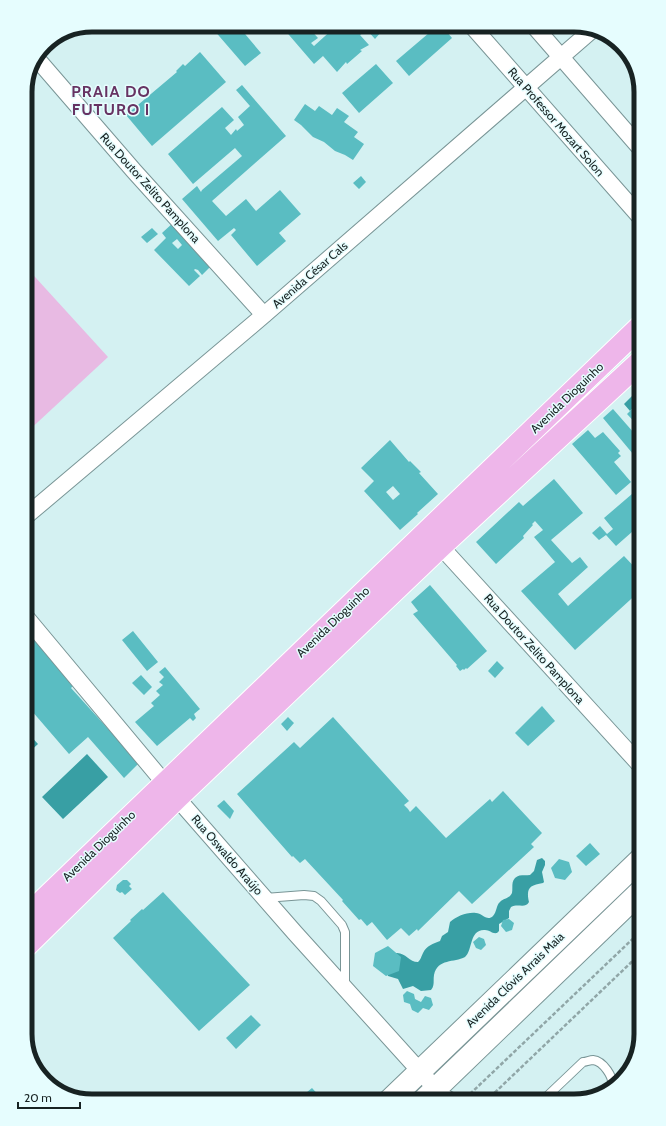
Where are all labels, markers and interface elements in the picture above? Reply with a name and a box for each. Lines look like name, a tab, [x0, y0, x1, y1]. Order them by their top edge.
street label: Rua Professor Mozart Solon	[505, 64, 608, 179]
district label: PRAIA DO FUTURO I	[71, 82, 151, 119]
street label: Rua Doutor Zelito Pamplona	[97, 130, 204, 246]
street label: Avenida César Cals	[269, 238, 350, 311]
street label: Avenida Dioguinho	[527, 359, 607, 436]
street label: Avenida Dioguinho	[293, 583, 373, 660]
street label: Rua Doutor Zelito Pamplona	[481, 591, 588, 707]
street label: Avenida Dioguinho	[59, 807, 139, 884]
street label: Rua Oswaldo Araújo	[188, 811, 267, 898]
street label: Avenida Clóvis Arrais Maia	[462, 929, 567, 1030]
scale bar	[18, 1084, 80, 1110]
text: 20 m	[24, 1090, 52, 1105]

